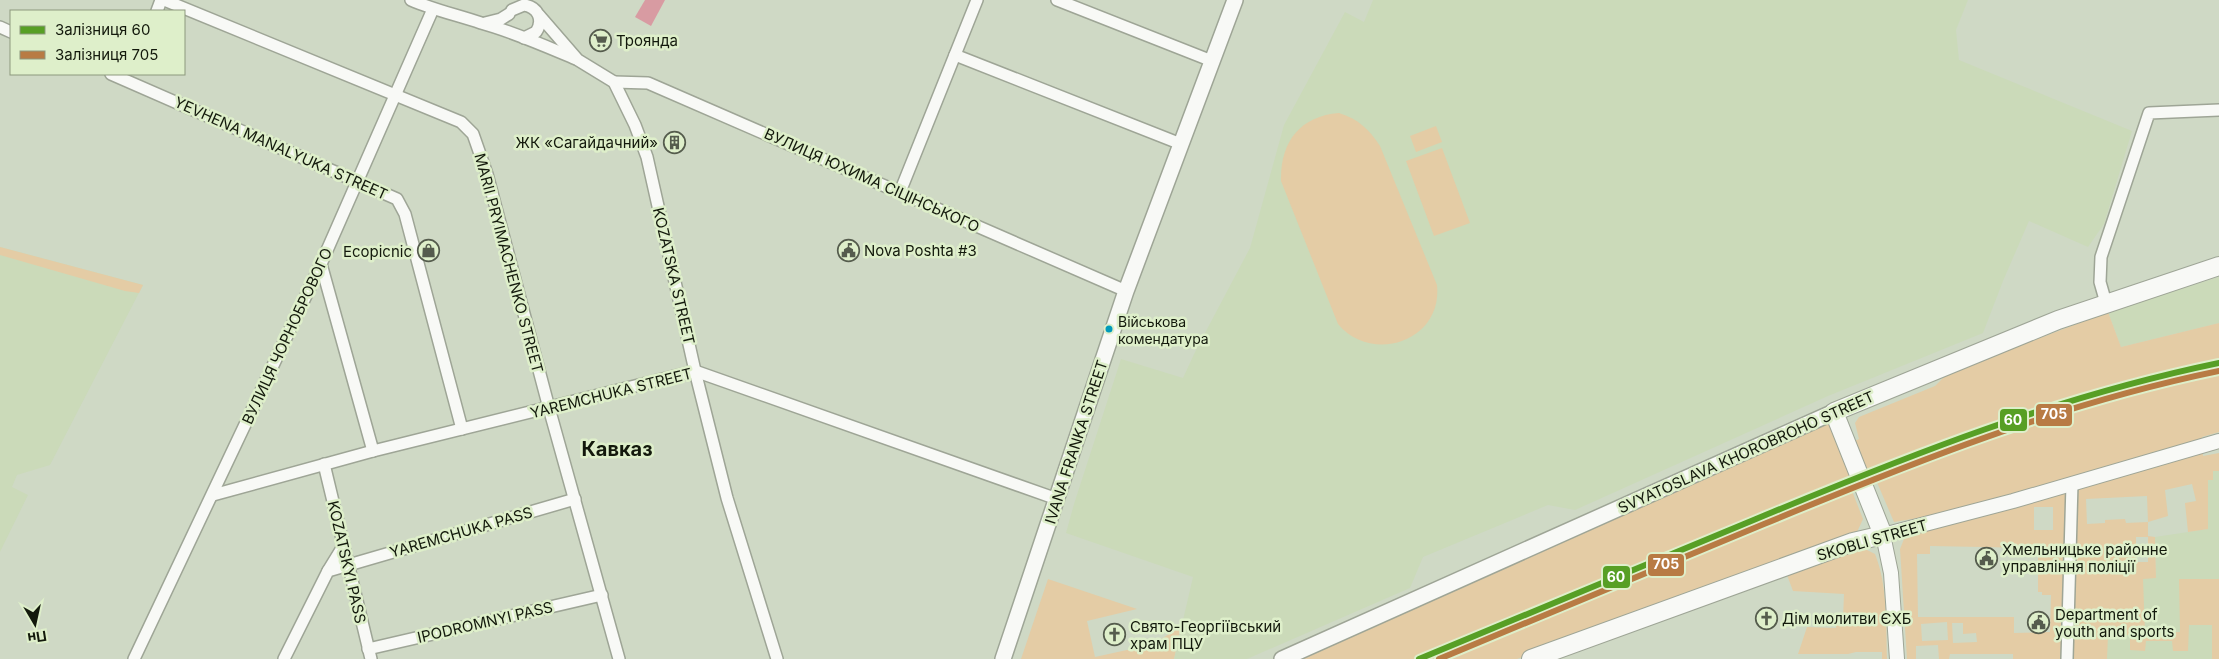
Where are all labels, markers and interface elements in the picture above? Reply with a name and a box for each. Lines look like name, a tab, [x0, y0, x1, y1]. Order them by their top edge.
legend	[10, 10, 185, 75]
text: Залізниця 60	[55, 20, 150, 39]
supermarket icon: Троянда	[588, 28, 612, 52]
place label: Троянда	[616, 31, 678, 50]
text: Залізниця 705	[55, 45, 158, 64]
street label: YEVHENA MANALYUKA STREET	[171, 92, 391, 204]
street label: ВУЛИЦЯ ЮХИМА СІЦІНСЬКОГО	[761, 124, 983, 236]
building icon: ЖК «Сагайдачний»	[662, 130, 686, 154]
place label: ЖК «Сагайдачний»	[516, 133, 658, 152]
street label: MARII PRYIMACHENKO STREET	[470, 151, 548, 375]
street label: KOZATSKA STREET	[649, 206, 699, 346]
public building icon: Nova Poshta #3	[836, 238, 860, 262]
shop icon: Ecopicnic	[416, 239, 440, 263]
place label: Nova Poshta #3	[864, 241, 977, 260]
place label: Ecopicnic	[343, 242, 412, 261]
street label: ВУЛИЦЯ ЧОРНОБРОВОГО	[238, 245, 336, 427]
place label: Військова комендатура	[1118, 313, 1209, 347]
marker: Військова комендатура	[1104, 324, 1114, 334]
street label: IVANA FRANKA STREET	[1041, 358, 1111, 526]
street label: YAREMCHUKA STREET	[528, 364, 694, 422]
street label: SVYATOSLAVA KHOROBROHO STREET	[1615, 387, 1877, 517]
line badge: 705	[2035, 403, 2073, 427]
text: 705	[2041, 405, 2067, 422]
line badge: 60	[1999, 408, 2028, 432]
text: 60	[2004, 411, 2022, 428]
district label: Кавказ	[581, 437, 653, 461]
street label: KOZATSKYI PASS	[324, 499, 370, 625]
street label: YAREMCHUKA PASS	[387, 503, 535, 561]
street label: SKOBLI STREET	[1815, 515, 1929, 565]
place label: Хмельницьке районне управління поліції	[2002, 540, 2167, 576]
public building icon: Хмельницьке районне управління поліції	[1974, 546, 1998, 570]
line badge: 705	[1647, 553, 1685, 577]
text: 705	[1653, 555, 1679, 572]
line badge: 60	[1602, 565, 1631, 589]
text: 60	[1607, 568, 1625, 585]
street label: IPODROMNYI PASS	[415, 597, 555, 647]
north arrow	[10, 599, 60, 649]
place label: Department of youth and sports	[2055, 605, 2174, 641]
church icon: Дім молитви ЄХБ	[1754, 606, 1778, 630]
place label: Дім молитви ЄХБ	[1782, 609, 1911, 628]
public building icon: Department of youth and sports	[2027, 611, 2051, 635]
place label: Свято-Георгіївський храм ПЦУ	[1130, 617, 1281, 653]
church icon: Свято-Георгіївський храм ПЦУ	[1102, 623, 1126, 647]
text: Пн	[26, 627, 48, 647]

